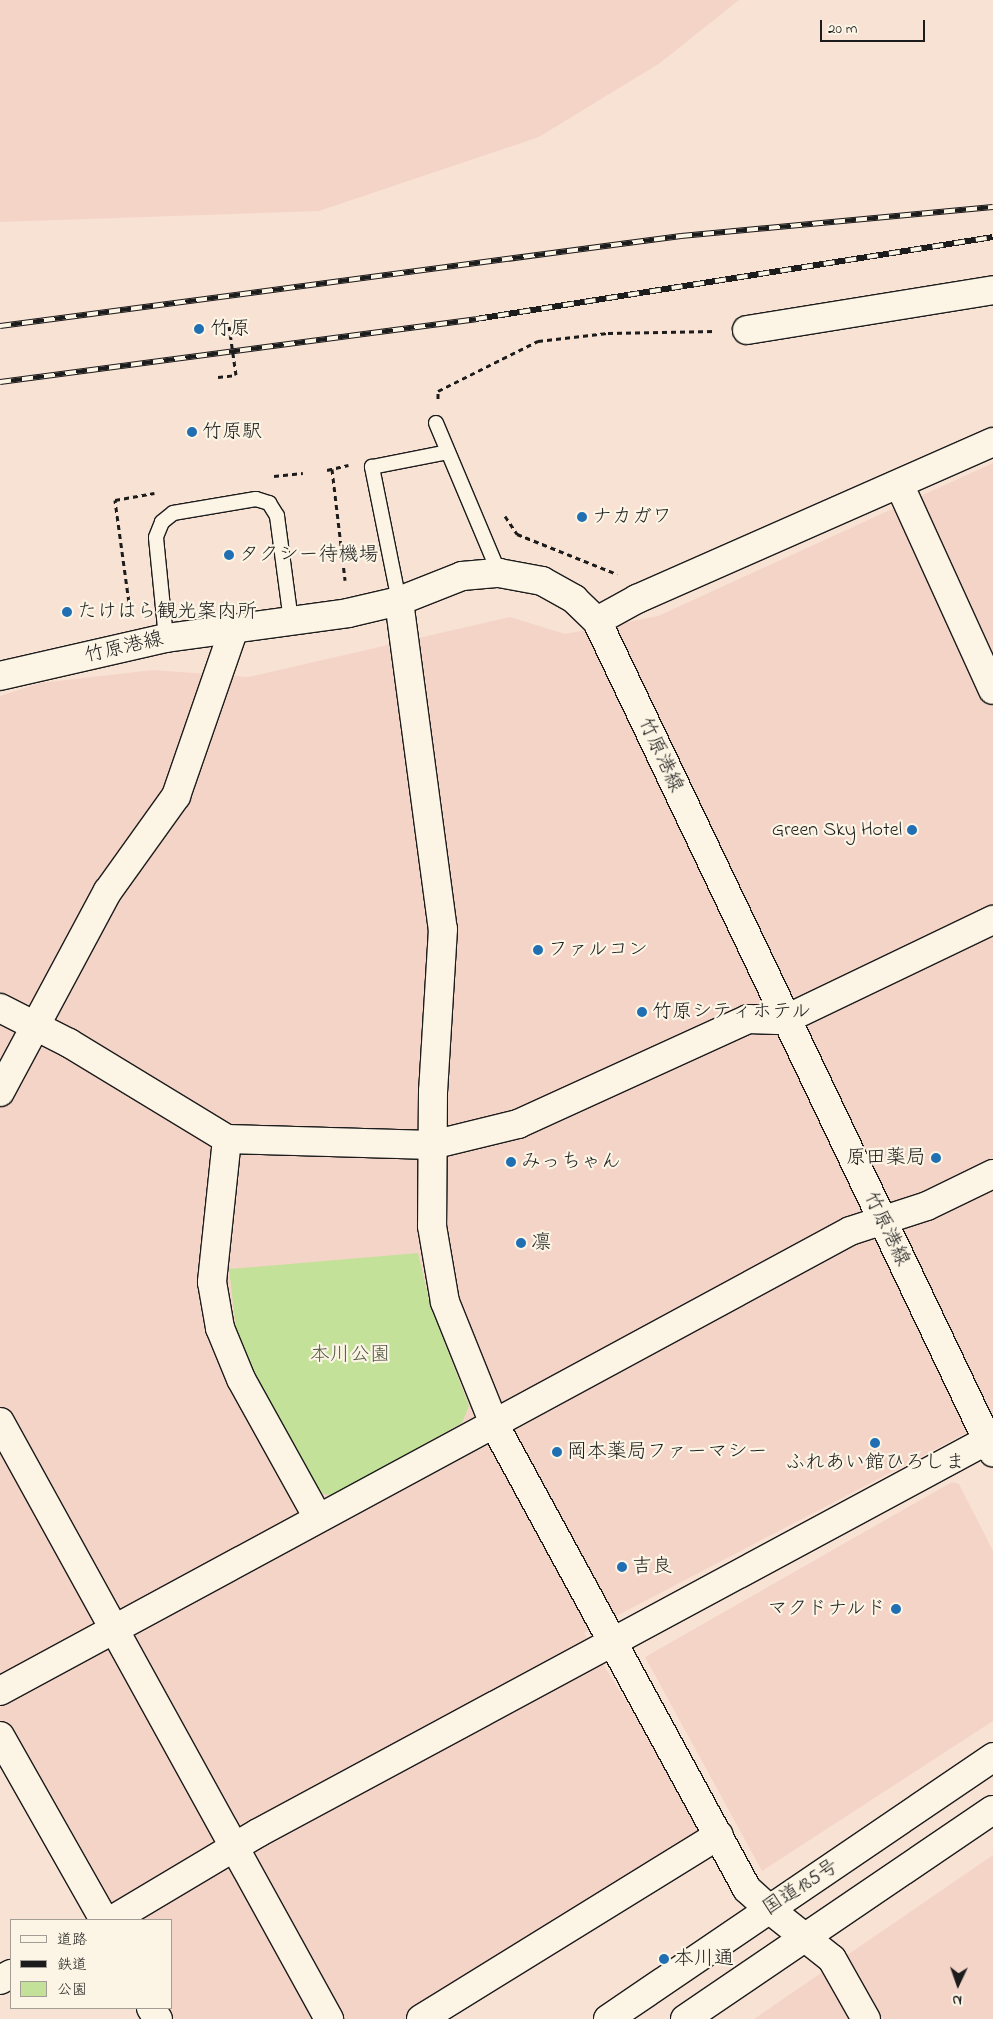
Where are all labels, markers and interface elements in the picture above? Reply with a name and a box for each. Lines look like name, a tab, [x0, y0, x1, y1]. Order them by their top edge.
scale bar	[823, 10, 928, 42]
text: 20 m	[828, 18, 857, 40]
place label: 竹原	[210, 317, 250, 341]
marker: 竹原	[192, 322, 206, 336]
place label: 竹原駅	[202, 420, 262, 444]
marker: 竹原駅	[186, 426, 198, 438]
place label: ナカガワ	[592, 505, 672, 529]
marker: ナカガワ	[576, 511, 588, 523]
place label: タクシー待機場	[239, 543, 379, 567]
marker: タクシー待機場	[223, 549, 235, 561]
place label: たけはら観光案内所	[77, 600, 257, 624]
marker: たけはら観光案内所	[61, 606, 73, 618]
street label: 竹原港線	[82, 627, 166, 669]
street label: 竹原港線	[632, 714, 688, 796]
place label: Green Sky Hotel	[772, 818, 902, 842]
marker: Green Sky Hotel	[906, 824, 918, 836]
place label: ファルコン	[548, 938, 648, 962]
marker: ファルコン	[532, 944, 544, 956]
place label: 竹原シティホテル	[652, 1000, 812, 1024]
marker: 竹原シティホテル	[636, 1006, 648, 1018]
place label: 原田薬局	[846, 1146, 926, 1170]
place label: みっちゃん	[521, 1150, 621, 1174]
marker: 原田薬局	[930, 1152, 942, 1164]
marker: みっちゃん	[505, 1156, 517, 1168]
street label: 竹原港線	[858, 1188, 914, 1270]
place label: 凛	[531, 1231, 551, 1255]
marker: 凛	[515, 1237, 527, 1249]
park label: 本川公園	[310, 1343, 390, 1367]
marker: ふれあい館ひろしま	[869, 1437, 881, 1449]
place label: 岡本薬局ファーマシー	[567, 1440, 767, 1464]
marker: 岡本薬局ファーマシー	[551, 1446, 563, 1458]
place label: ふれあい館ひろしま	[785, 1451, 965, 1475]
place label: 吉良	[632, 1555, 672, 1579]
marker: 吉良	[616, 1561, 628, 1573]
place label: マクドナルド	[766, 1597, 886, 1621]
marker: マクドナルド	[890, 1603, 902, 1615]
street label: 国道185号	[759, 1855, 843, 1921]
legend	[10, 1919, 172, 2009]
text: 道路	[57, 1929, 87, 1951]
place label: 本川通	[674, 1947, 734, 1971]
marker: 本川通	[658, 1953, 670, 1965]
text: 鉄道	[57, 1954, 87, 1976]
north arrow	[933, 1959, 983, 2009]
text: 公園	[57, 1979, 87, 2001]
text: N	[952, 1989, 962, 2010]

